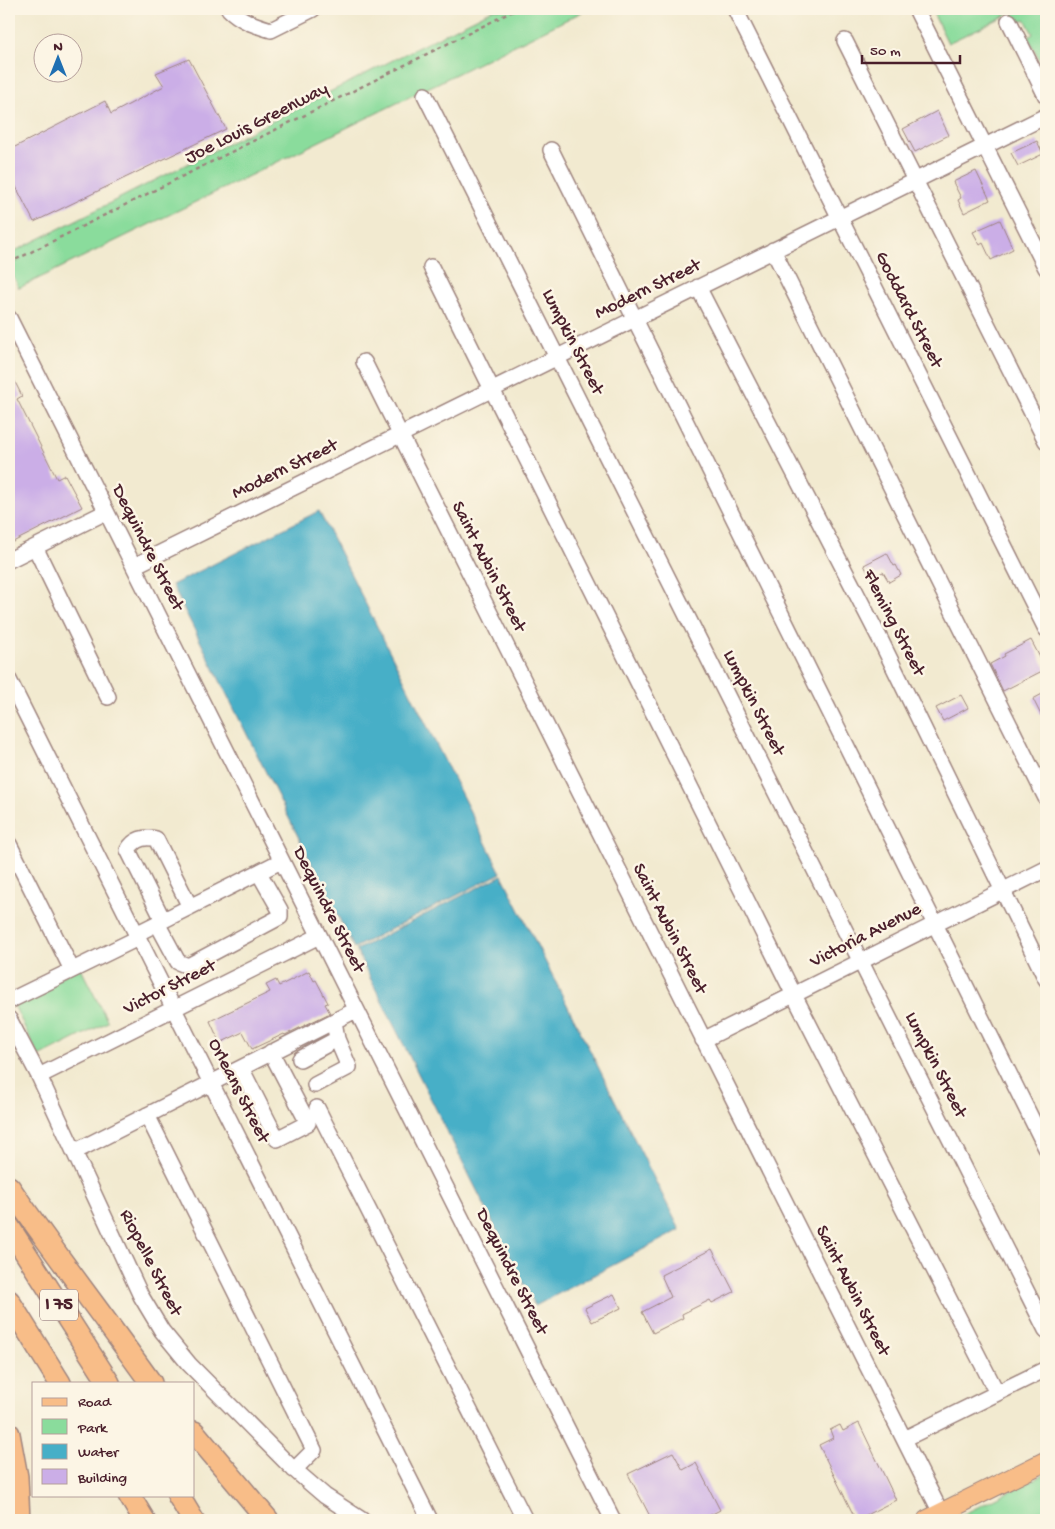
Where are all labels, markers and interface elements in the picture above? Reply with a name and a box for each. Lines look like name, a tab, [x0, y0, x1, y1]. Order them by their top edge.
north arrow	[32, 32, 82, 82]
scale bar	[862, 32, 960, 64]
text: N	[53, 39, 63, 56]
text: 50 m	[870, 43, 901, 61]
street label: Joe Louis Greenway	[182, 78, 333, 170]
street label: Goddard Street	[869, 248, 948, 374]
street label: Modern Street	[591, 253, 707, 326]
street label: Lumpkin Street	[536, 285, 609, 401]
street label: Modern Street	[228, 433, 344, 506]
street label: Dequindre Street	[104, 479, 190, 617]
street label: Saint Aubin Street	[445, 498, 532, 638]
street label: Fleming Street	[856, 565, 931, 682]
street label: Lumpkin Street	[717, 646, 790, 762]
street label: Dequindre Street	[285, 841, 371, 979]
street label: Saint Aubin Street	[626, 860, 713, 1000]
street label: Victoria Avenue	[806, 898, 926, 974]
street label: Victor Street	[119, 954, 222, 1022]
street label: Lumpkin Street	[899, 1008, 972, 1124]
street label: Orleans Street	[202, 1035, 275, 1149]
street label: Dequindre Street	[468, 1203, 554, 1341]
street label: Riopelle Street	[113, 1206, 188, 1322]
street label: Saint Aubin Street	[809, 1222, 896, 1362]
road number: I 75	[40, 1290, 78, 1320]
legend	[32, 1382, 195, 1496]
text: Road	[78, 1394, 112, 1412]
text: Park	[77, 1420, 108, 1438]
text: Water	[78, 1444, 120, 1462]
text: Building	[77, 1470, 127, 1488]

